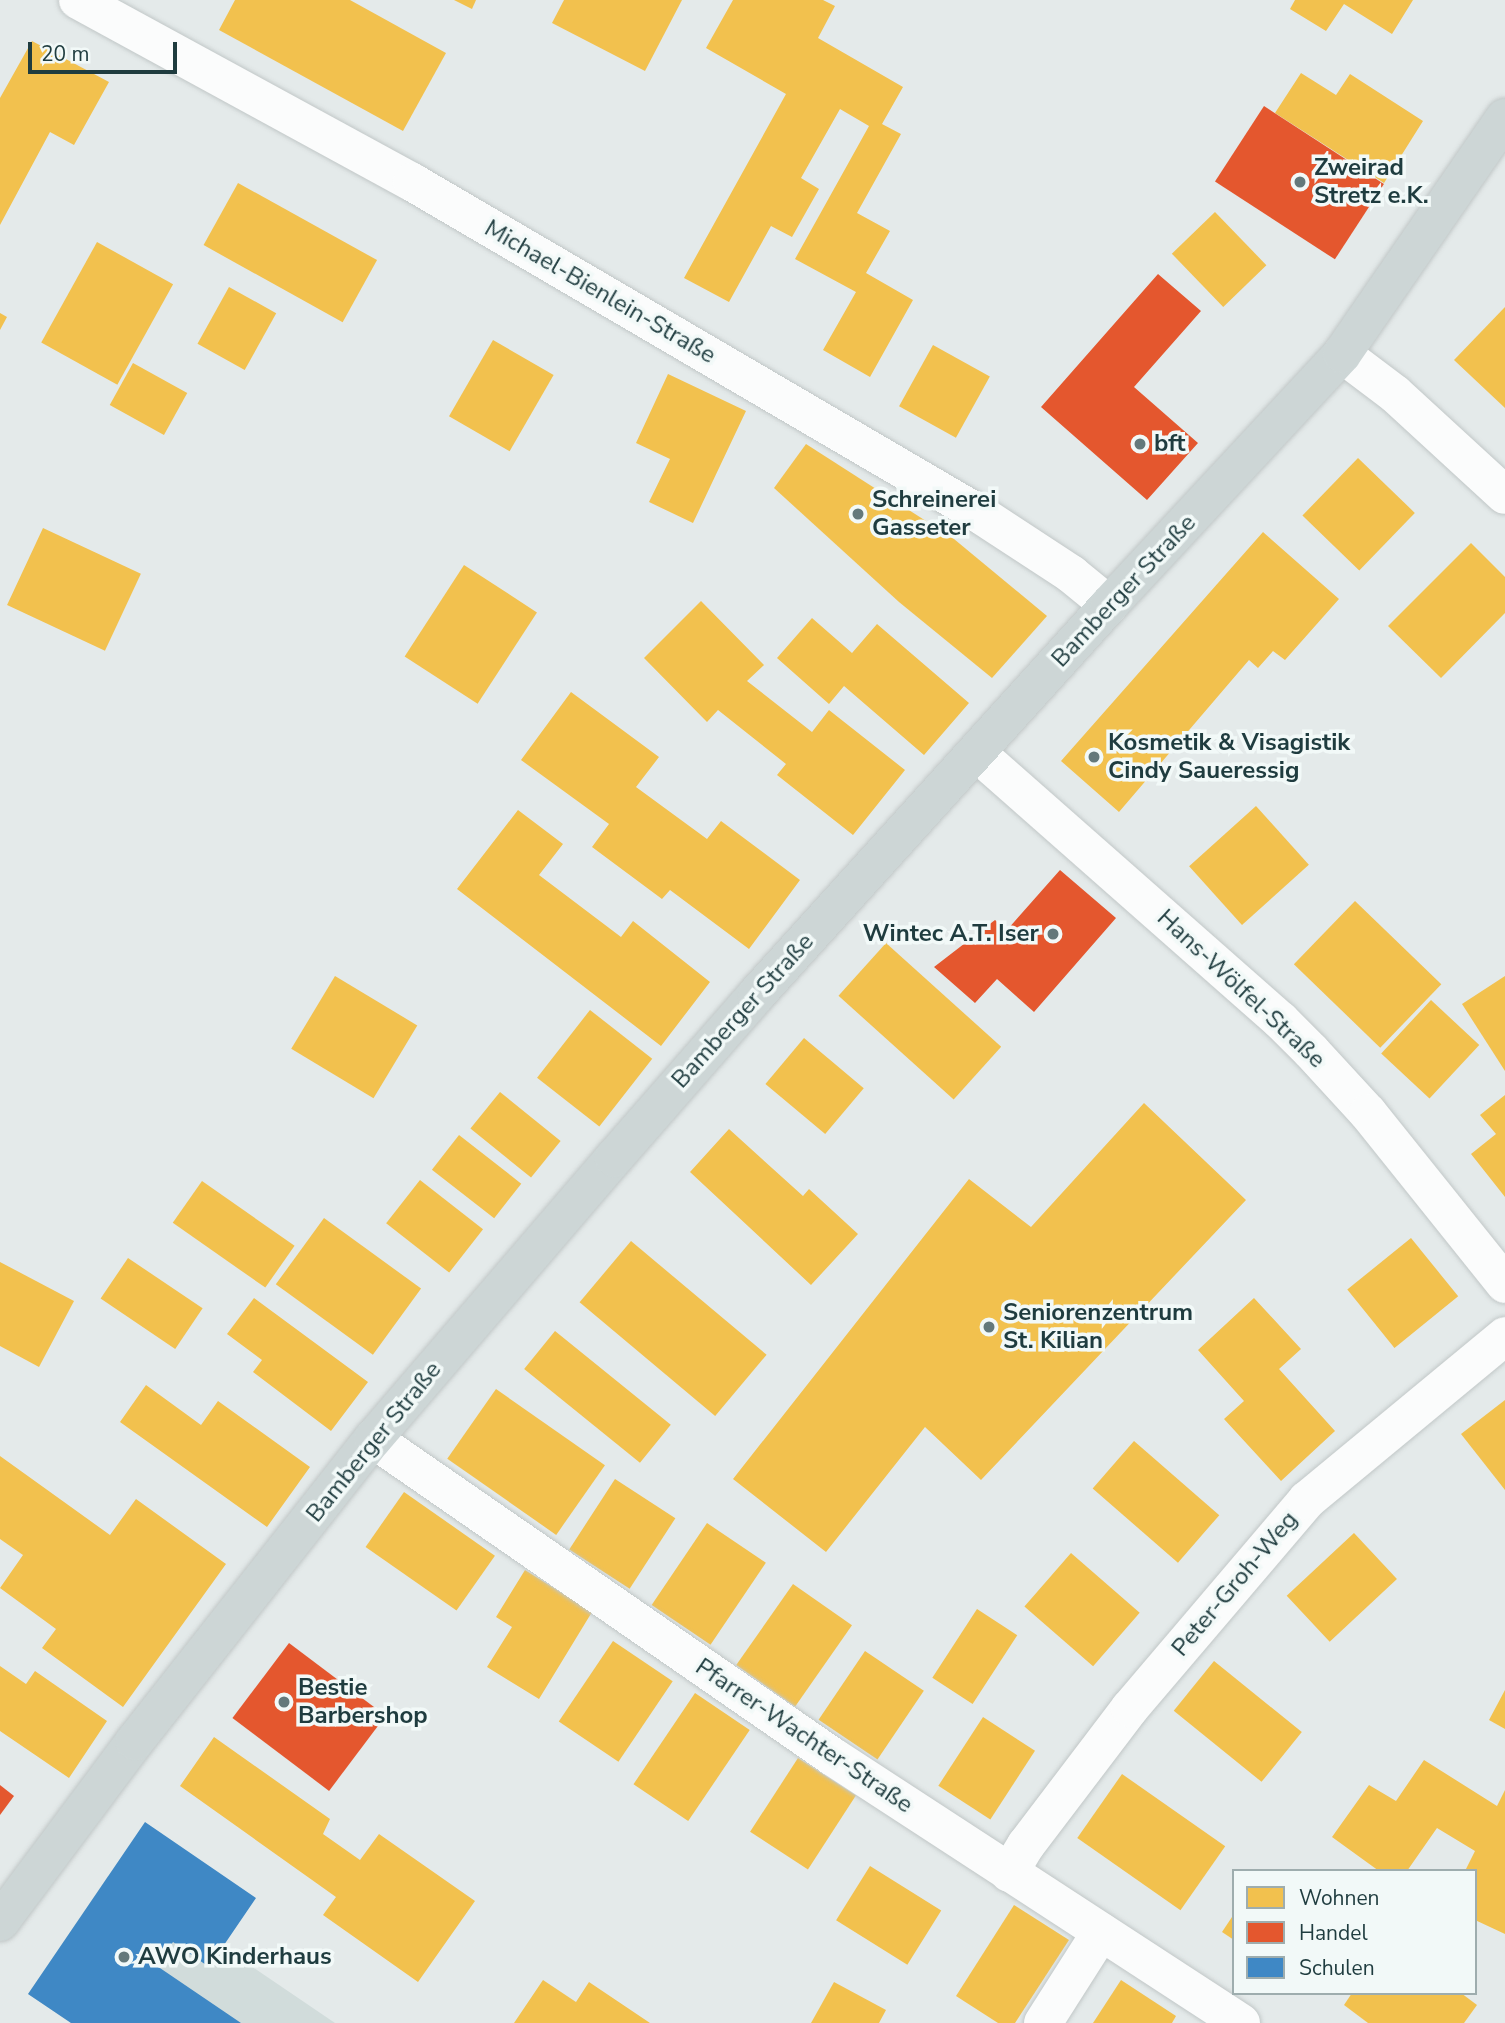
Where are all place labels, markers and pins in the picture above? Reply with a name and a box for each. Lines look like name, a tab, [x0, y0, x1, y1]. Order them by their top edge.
place label: Zweirad Stretz e.K.	[1314, 154, 1429, 210]
marker: Zweirad Stretz e.K.	[1292, 174, 1308, 190]
place label: bft	[1154, 430, 1186, 458]
marker: bft	[1132, 436, 1148, 452]
place label: Schreinerei Gasseter	[872, 486, 996, 542]
marker: Schreinerei Gasseter	[850, 506, 866, 522]
place label: Kosmetik & Visagistik Cindy Saueressig	[1108, 729, 1350, 785]
marker: Kosmetik & Visagistik Cindy Saueressig	[1086, 749, 1102, 765]
place label: Wintec A.T. Iser	[863, 920, 1039, 948]
marker: Wintec A.T. Iser	[1045, 926, 1061, 942]
place label: Seniorenzentrum St. Kilian	[1003, 1299, 1193, 1355]
marker: Seniorenzentrum St. Kilian	[981, 1319, 997, 1335]
place label: Bestie Barbershop	[298, 1674, 428, 1730]
marker: Bestie Barbershop	[276, 1694, 292, 1710]
place label: AWO Kinderhaus	[138, 1943, 332, 1971]
marker: AWO Kinderhaus	[116, 1949, 132, 1965]

